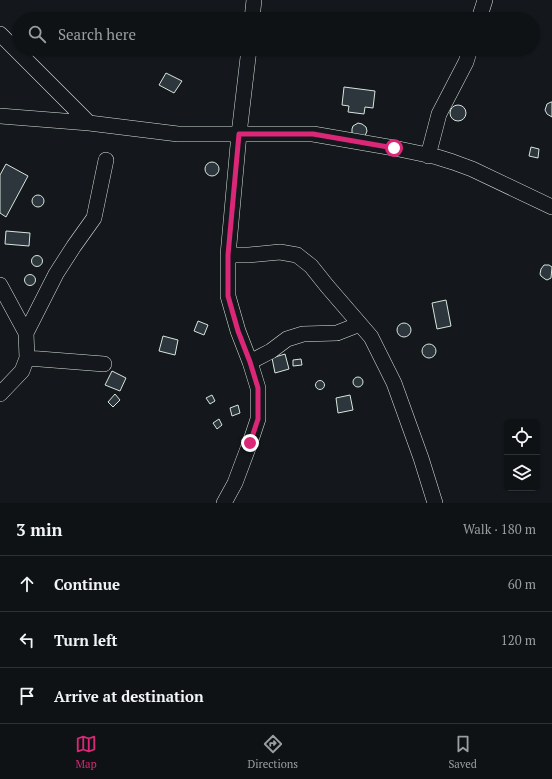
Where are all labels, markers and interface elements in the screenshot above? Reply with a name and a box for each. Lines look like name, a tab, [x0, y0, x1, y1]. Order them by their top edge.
search box	[12, 12, 540, 56]
icon: search	[26, 23, 48, 45]
text: Search here	[58, 24, 136, 44]
route start	[385, 139, 403, 157]
map controls	[504, 419, 540, 491]
button: locate	[504, 419, 540, 455]
route end	[241, 434, 259, 452]
button: layers	[504, 455, 540, 491]
text: 3 min	[16, 518, 63, 541]
text: Walk · 180 m	[463, 520, 536, 538]
icon: ahead	[16, 573, 38, 595]
text: Continue	[54, 574, 120, 594]
text: 60 m	[508, 575, 536, 593]
icon: left	[16, 629, 38, 651]
text: Turn left	[54, 630, 118, 650]
text: 120 m	[501, 631, 536, 649]
icon: arrive	[16, 685, 38, 707]
text: Arrive at destination	[54, 686, 204, 706]
tab: Map	[75, 733, 97, 771]
tab: Directions	[247, 733, 298, 771]
tab: Saved	[448, 733, 477, 771]

